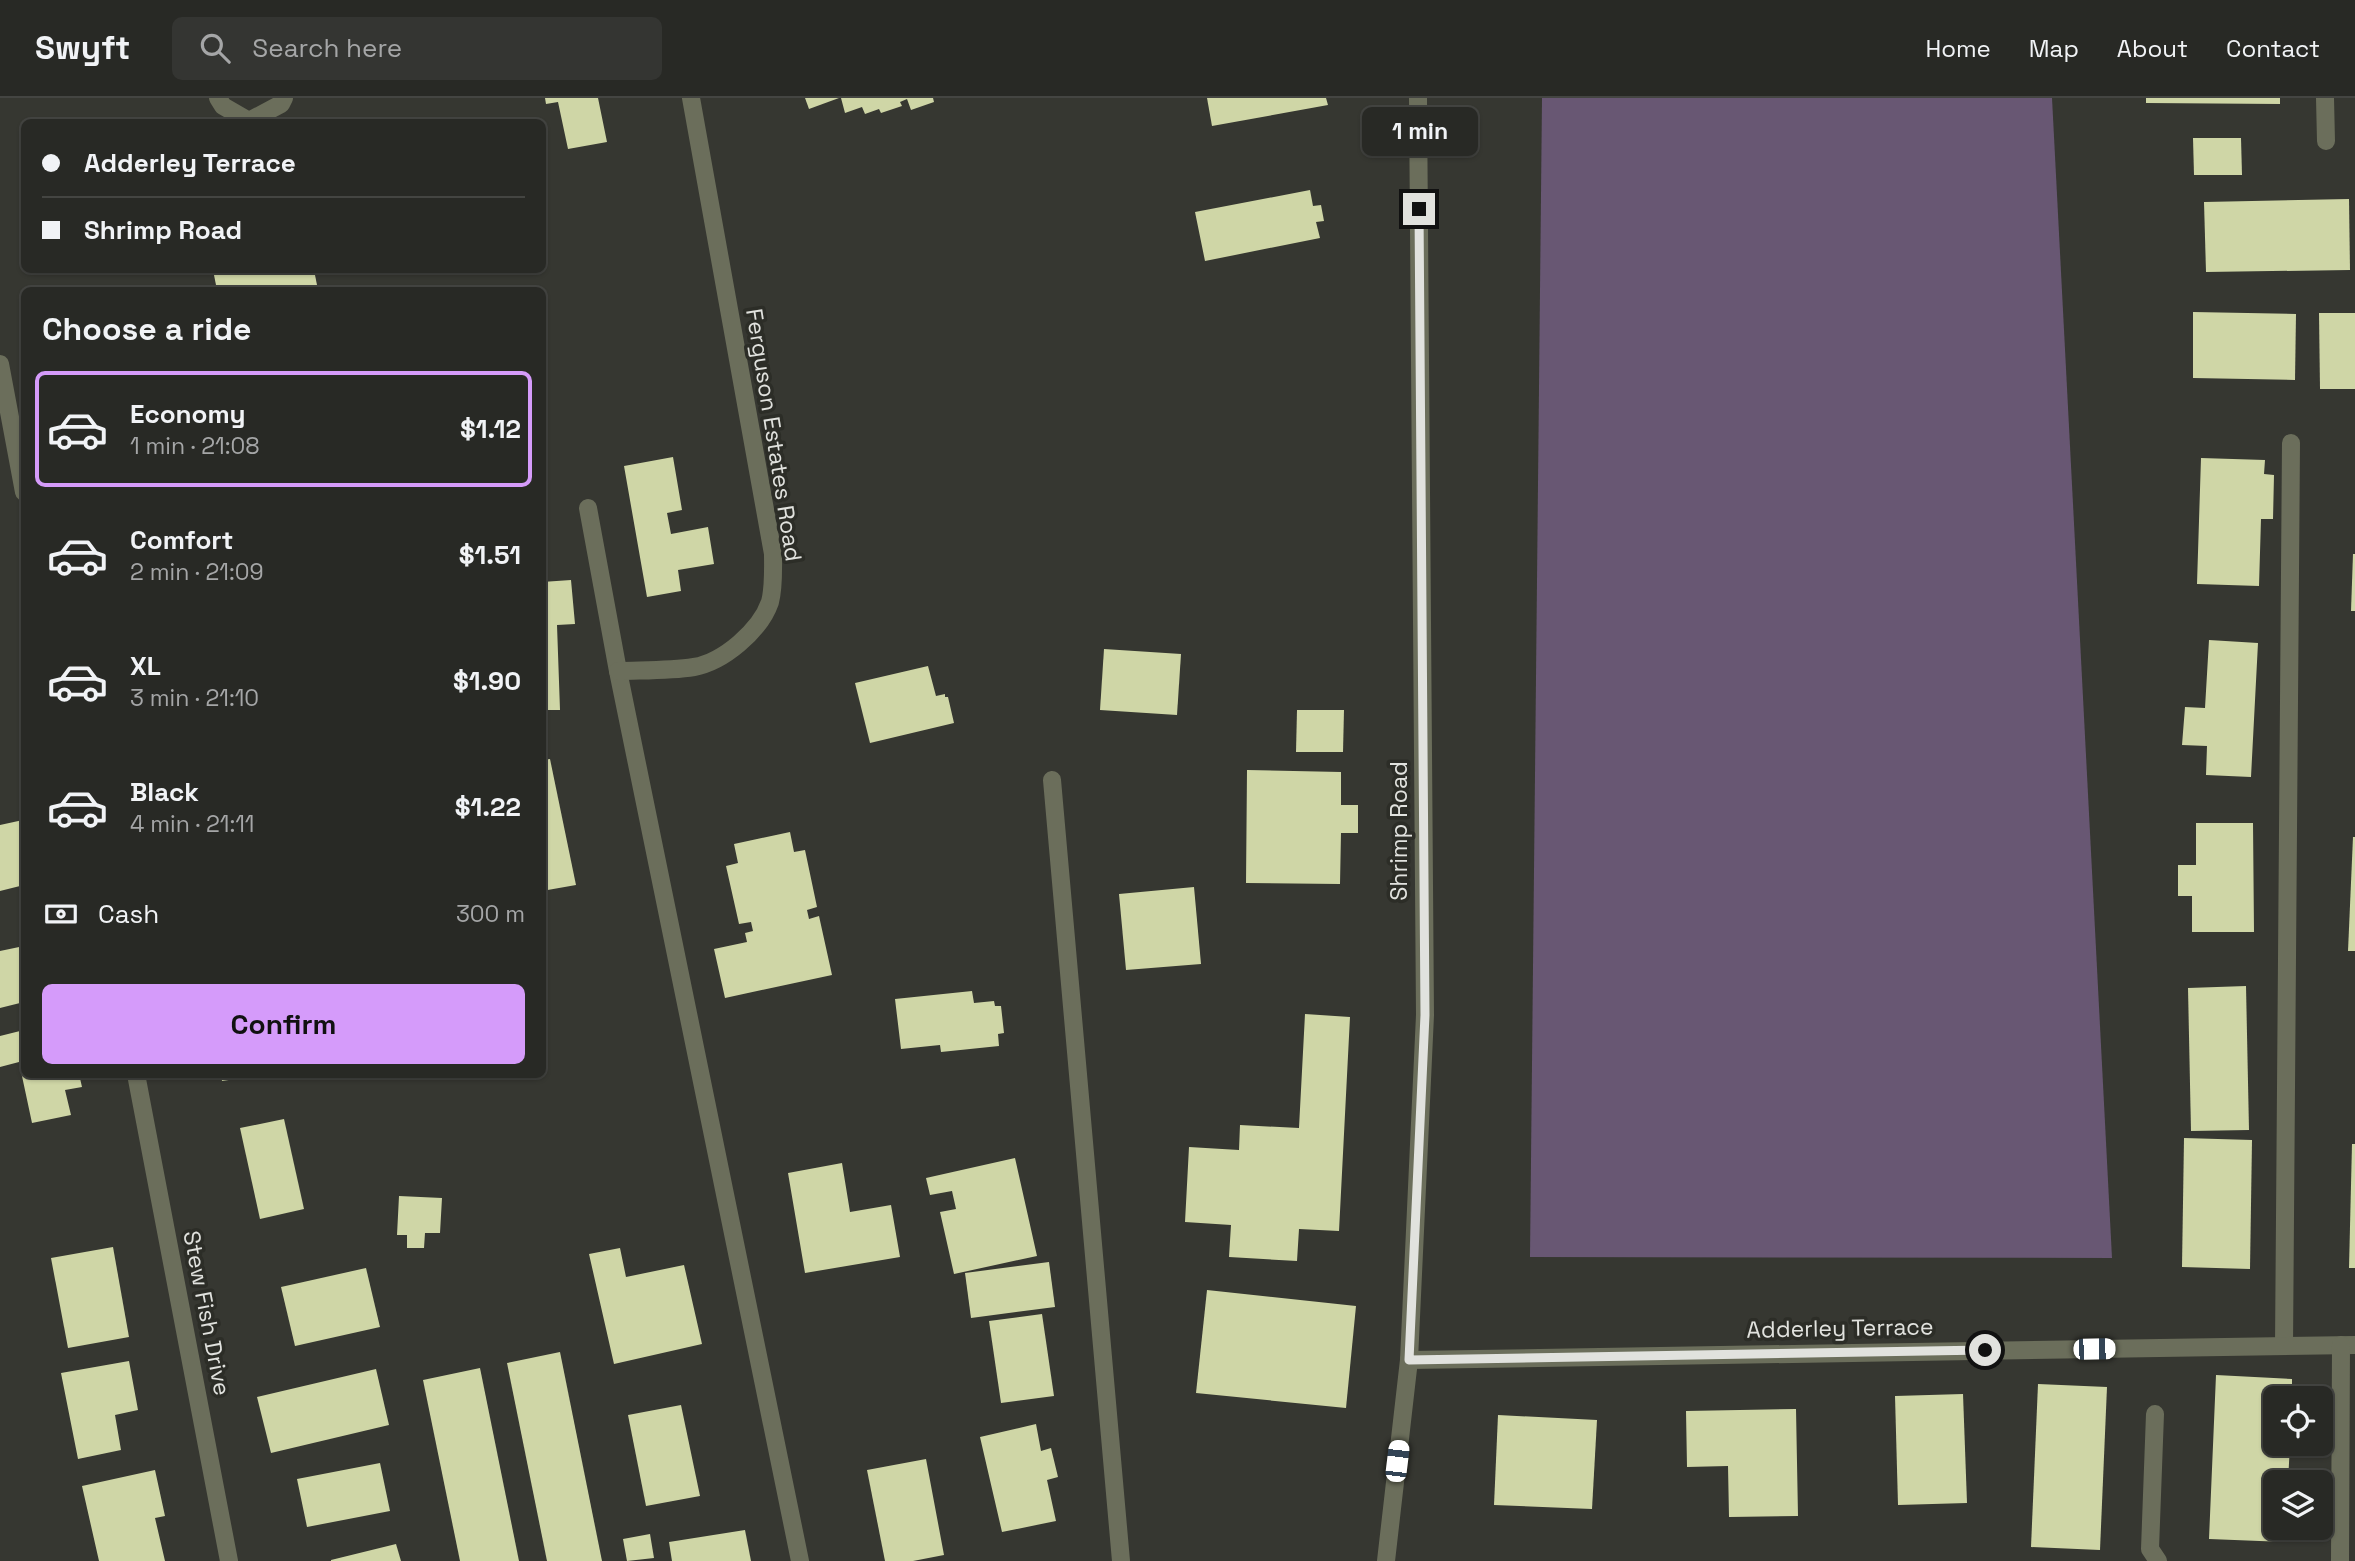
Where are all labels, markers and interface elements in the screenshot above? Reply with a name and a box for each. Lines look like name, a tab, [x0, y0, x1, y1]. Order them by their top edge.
search box	[172, 17, 662, 80]
text: Swyft	[35, 27, 130, 69]
icon: search	[196, 29, 234, 67]
text: Search here	[252, 31, 402, 65]
text: Home	[1925, 33, 1991, 64]
text: Map	[2029, 33, 2079, 64]
text: About	[2117, 33, 2188, 64]
text: Contact	[2226, 33, 2320, 64]
callout: 1 min	[1361, 108, 1477, 156]
text: 1 min	[1392, 116, 1448, 146]
text: Adderley Terrace	[84, 146, 296, 180]
route end	[1403, 193, 1435, 225]
text: Shrimp Road	[84, 213, 242, 247]
street label: Ferguson Estates Road	[739, 307, 809, 563]
text: Choose a ride	[42, 309, 252, 349]
text: Economy	[130, 397, 246, 431]
icon: car	[46, 398, 109, 461]
text: $1.12	[460, 412, 521, 446]
text: 1 min · 21:08	[130, 431, 260, 461]
text: Comfort	[130, 523, 233, 557]
icon: car	[46, 524, 109, 587]
text: $1.51	[459, 538, 521, 572]
text: 2 min · 21:09	[130, 557, 264, 587]
text: XL	[130, 649, 161, 683]
icon: car	[46, 650, 109, 713]
text: $1.90	[453, 664, 521, 698]
text: 3 min · 21:10	[130, 683, 259, 713]
street label: Shrimp Road	[1384, 761, 1414, 901]
text: Black	[130, 775, 199, 809]
icon: car	[46, 776, 109, 839]
text: $1.22	[455, 790, 521, 824]
text: 4 min · 21:11	[130, 809, 254, 839]
icon: cash	[42, 895, 80, 933]
text: Cash	[98, 897, 159, 931]
text: 300 m	[456, 899, 525, 929]
button: Confirm	[42, 984, 525, 1064]
street label: Stew Fish Drive	[176, 1228, 238, 1398]
street label: Adderley Terrace	[1746, 1311, 1934, 1345]
route start	[1969, 1334, 2001, 1366]
car	[2073, 1338, 2116, 1360]
map controls	[2263, 1386, 2333, 1540]
button: locate	[2263, 1386, 2333, 1456]
car	[1385, 1439, 1410, 1483]
button: layers	[2263, 1470, 2333, 1540]

